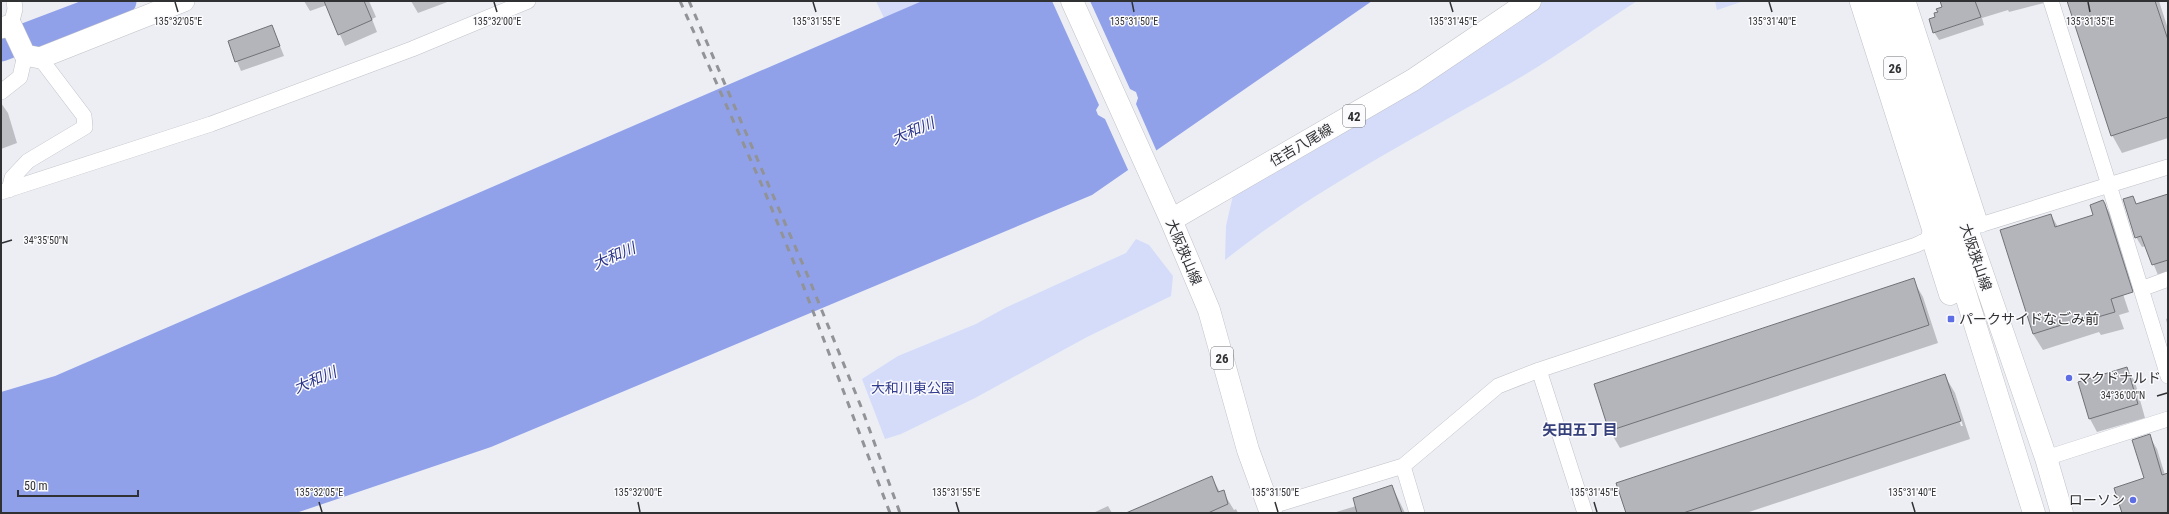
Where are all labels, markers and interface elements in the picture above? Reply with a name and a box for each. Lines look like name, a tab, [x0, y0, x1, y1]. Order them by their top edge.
text: 135°32'05"E	[154, 16, 202, 27]
text: 135°32'00"E	[473, 16, 521, 27]
text: 135°31'55"E	[792, 16, 840, 27]
text: 135°31'50"E	[1110, 16, 1158, 27]
text: 135°31'45"E	[1429, 16, 1477, 27]
text: 135°31'40"E	[1748, 16, 1796, 27]
text: 135°31'35"E	[2066, 16, 2114, 27]
road number: 26	[1884, 57, 1906, 79]
road number: 42	[1343, 105, 1365, 127]
water label: 大和川	[889, 113, 939, 148]
street label: 住吉八尾線	[1267, 121, 1335, 169]
street label: 大阪狭山線	[1163, 217, 1205, 287]
street label: 大阪狭山線	[1957, 221, 1995, 293]
text: 34°35'50"N	[24, 235, 68, 246]
water label: 大和川	[590, 238, 640, 273]
place label: パークサイドなごみ前	[1959, 311, 2099, 327]
marker: パークサイドなごみ前	[1946, 314, 1956, 324]
road number: 26	[1211, 347, 1233, 369]
water label: 大和川	[291, 362, 341, 397]
place label: マクドナルド	[2077, 370, 2161, 386]
marker: マクドナルド	[2064, 373, 2074, 383]
park label: 大和川東公園	[871, 380, 955, 396]
text: 34°36'00"N	[2101, 390, 2145, 401]
district label: 矢田五丁目	[1542, 421, 1618, 439]
scale bar	[18, 472, 138, 498]
text: 50 m	[24, 479, 48, 493]
text: 135°32'05"E	[295, 487, 343, 498]
text: 135°32'00"E	[614, 487, 662, 498]
text: 135°31'55"E	[932, 487, 980, 498]
text: 135°31'50"E	[1251, 487, 1299, 498]
text: 135°31'45"E	[1570, 487, 1618, 498]
text: 135°31'40"E	[1888, 487, 1936, 498]
place label: ローソン	[2069, 492, 2125, 508]
marker: ローソン	[2128, 495, 2138, 505]

